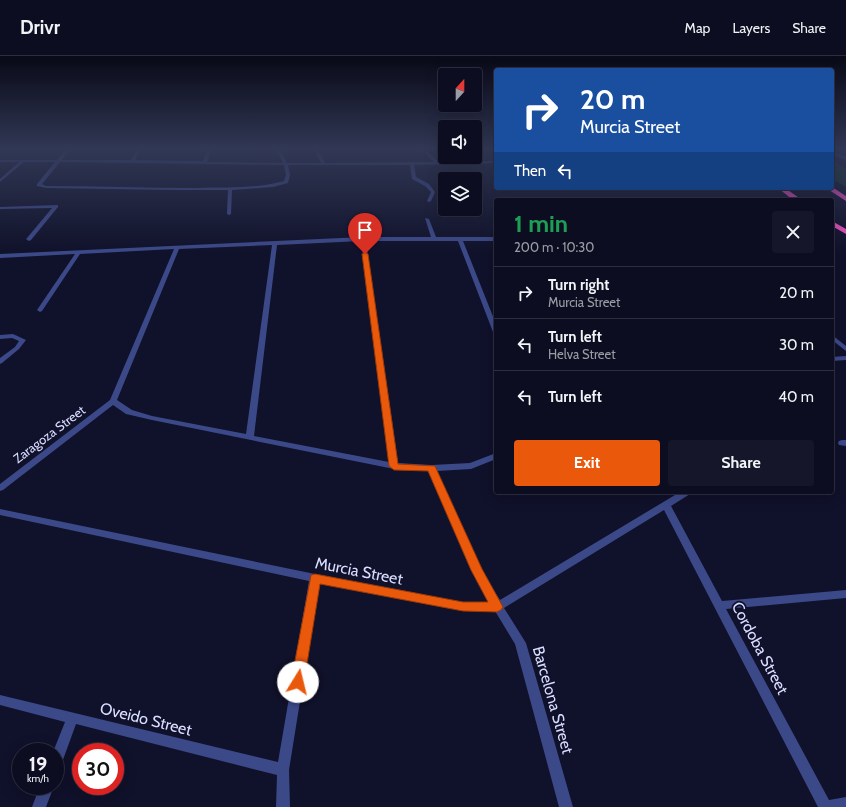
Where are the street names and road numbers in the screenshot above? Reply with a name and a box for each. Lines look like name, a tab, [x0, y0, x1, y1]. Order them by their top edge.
street label: Zaragoza Street	[10, 401, 89, 466]
street label: Murcia Street	[313, 553, 405, 589]
street label: Cordoba Street	[728, 598, 793, 698]
street label: Barcelona Street	[529, 644, 578, 757]
street label: Oveido Street	[98, 698, 195, 740]

